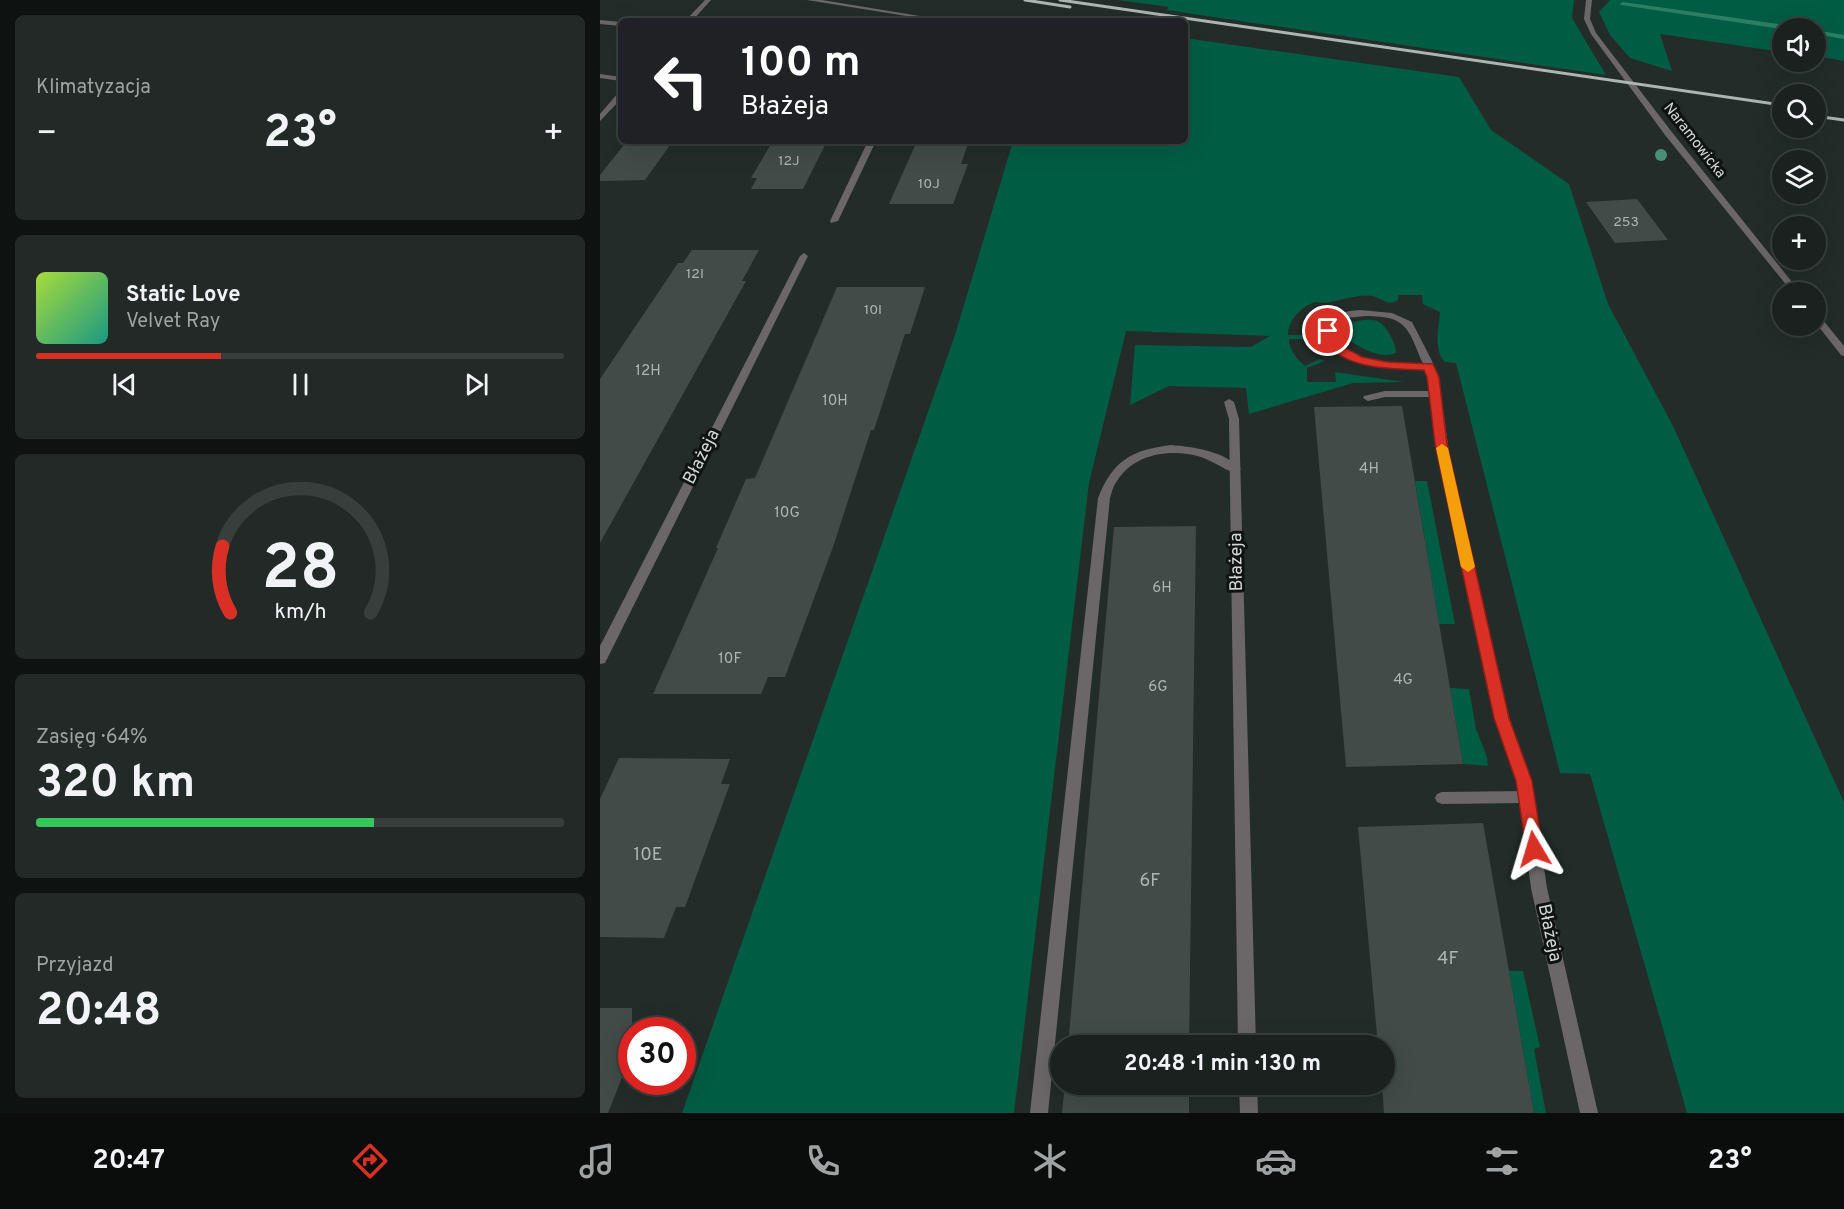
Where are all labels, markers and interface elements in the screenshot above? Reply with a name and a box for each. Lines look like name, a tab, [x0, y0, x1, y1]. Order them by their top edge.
map controls	[1772, 18, 1826, 336]
button: sound	[1772, 18, 1826, 72]
text: 100 m	[741, 38, 860, 91]
icon: left	[642, 42, 720, 120]
text: Klimatyzacja	[36, 75, 151, 101]
button: search	[1772, 84, 1826, 138]
text: Błażeja	[741, 90, 829, 124]
street label: Naramowicka	[1659, 99, 1729, 183]
text: 23°	[263, 106, 337, 163]
text: −	[36, 114, 57, 156]
text: +	[543, 114, 564, 156]
button: layers	[1772, 150, 1826, 204]
house number: 12J	[778, 153, 800, 170]
house number: 10J	[918, 176, 940, 193]
house number: 253	[1613, 214, 1639, 231]
button: +	[1772, 216, 1826, 270]
house number: 12I	[686, 266, 704, 283]
text: Static Love	[126, 282, 240, 309]
button: −	[1772, 282, 1826, 336]
house number: 10I	[864, 302, 882, 319]
pin	[1302, 305, 1353, 356]
text: Velvet Ray	[126, 309, 220, 335]
icon: arrive	[1311, 314, 1344, 347]
house number: 12H	[635, 362, 661, 381]
icon: previous	[108, 368, 141, 401]
icon: pause	[284, 368, 317, 401]
icon: next	[460, 368, 493, 401]
house number: 10H	[822, 392, 848, 411]
street label: Błażeja	[678, 426, 726, 488]
house number: 4H	[1359, 460, 1379, 479]
house number: 10G	[774, 504, 800, 523]
street label: Błażeja	[1225, 532, 1249, 592]
text: 28	[261, 533, 339, 612]
house number: 6H	[1152, 579, 1172, 598]
text: km/h	[274, 600, 326, 627]
house number: 10F	[718, 650, 742, 669]
house number: 4G	[1393, 671, 1413, 690]
house number: 6G	[1148, 678, 1168, 697]
text: Zasięg · 64%	[36, 725, 148, 751]
text: 320 km	[36, 756, 195, 813]
position arrow	[1502, 817, 1566, 881]
house number: 10E	[633, 844, 663, 867]
house number: 6F	[1140, 870, 1160, 893]
street label: Błażeja	[1532, 902, 1566, 964]
house number: 4F	[1437, 948, 1459, 971]
text: Przyjazd	[36, 953, 113, 979]
text: 20:48	[36, 984, 161, 1041]
speed limit sign: 30	[618, 1017, 696, 1095]
text: 20:48 · 1 min · 130 m	[1124, 1051, 1321, 1078]
icon: directions	[349, 1140, 391, 1182]
icon: music	[576, 1140, 618, 1182]
icon: phone	[802, 1140, 844, 1182]
icon: climate	[1029, 1140, 1071, 1182]
icon: car	[1255, 1140, 1297, 1182]
icon: filters	[1481, 1140, 1523, 1182]
text: 20:47	[92, 1144, 165, 1178]
text: 23°	[1708, 1144, 1752, 1178]

